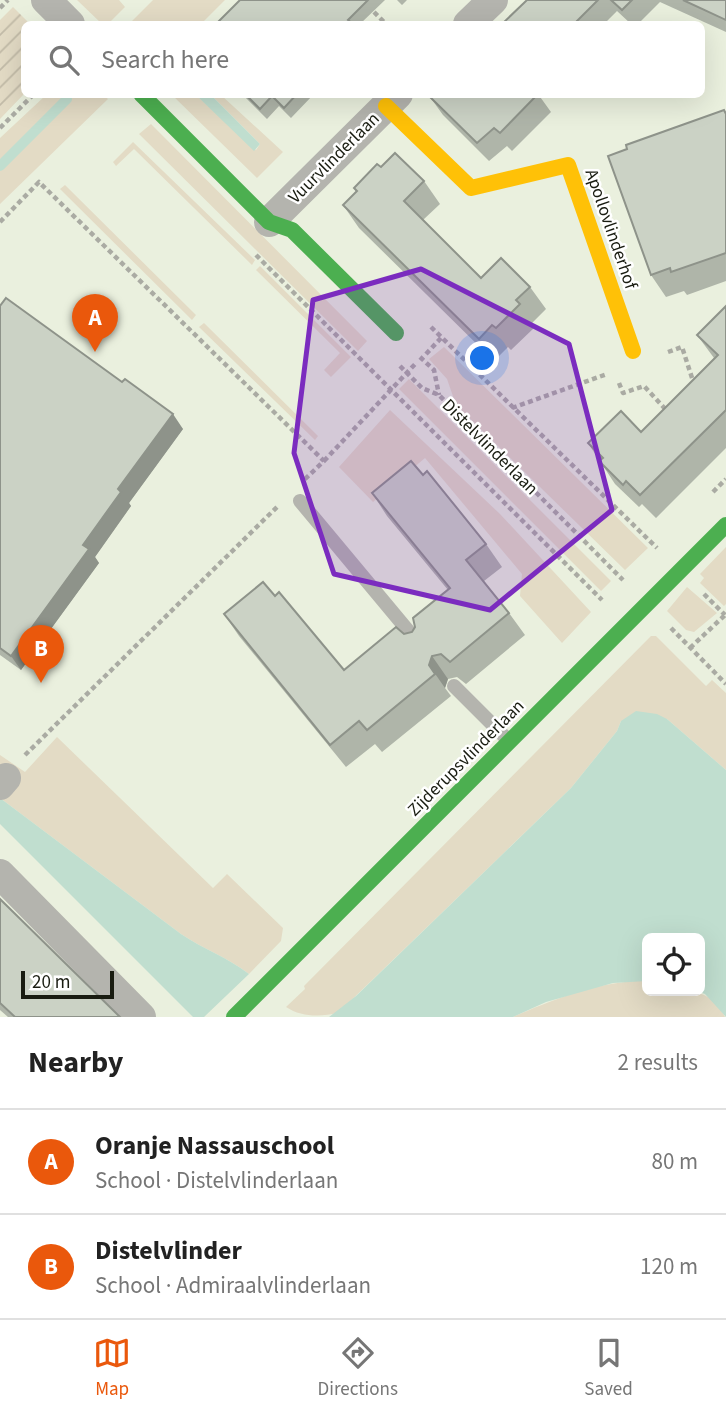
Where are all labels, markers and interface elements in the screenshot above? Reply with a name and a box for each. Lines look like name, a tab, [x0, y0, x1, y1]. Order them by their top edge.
search box	[21, 21, 705, 98]
icon: search	[45, 41, 83, 79]
text: Search here	[101, 41, 229, 78]
street label: Vuurvlinderlaan	[283, 107, 385, 209]
street label: Apollovlinderhof	[579, 166, 644, 293]
pin: A	[72, 294, 118, 352]
your location	[465, 341, 499, 375]
street label: Distelvlinderlaan	[436, 393, 544, 501]
pin: B	[18, 625, 64, 683]
street label: Zijderupsvlinderlaan	[402, 694, 530, 822]
map controls	[642, 933, 705, 996]
button: locate	[642, 933, 705, 996]
scale bar	[21, 968, 114, 1000]
text: 20 m	[32, 969, 70, 996]
text: Nearby	[28, 1041, 123, 1084]
text: 2 results	[618, 1046, 698, 1079]
text: Oranje Nassauschool	[95, 1127, 334, 1164]
text: A	[44, 1145, 58, 1178]
text: 80 m	[651, 1145, 698, 1178]
text: School · Distelvlinderlaan	[95, 1164, 338, 1197]
text: Distelvlinder	[95, 1232, 242, 1269]
text: B	[44, 1250, 58, 1283]
text: 120 m	[640, 1250, 698, 1283]
text: School · Admiraalvlinderlaan	[95, 1269, 371, 1302]
tab: Map	[93, 1334, 131, 1403]
tab: Directions	[318, 1334, 398, 1403]
tab: Saved	[584, 1334, 633, 1403]

